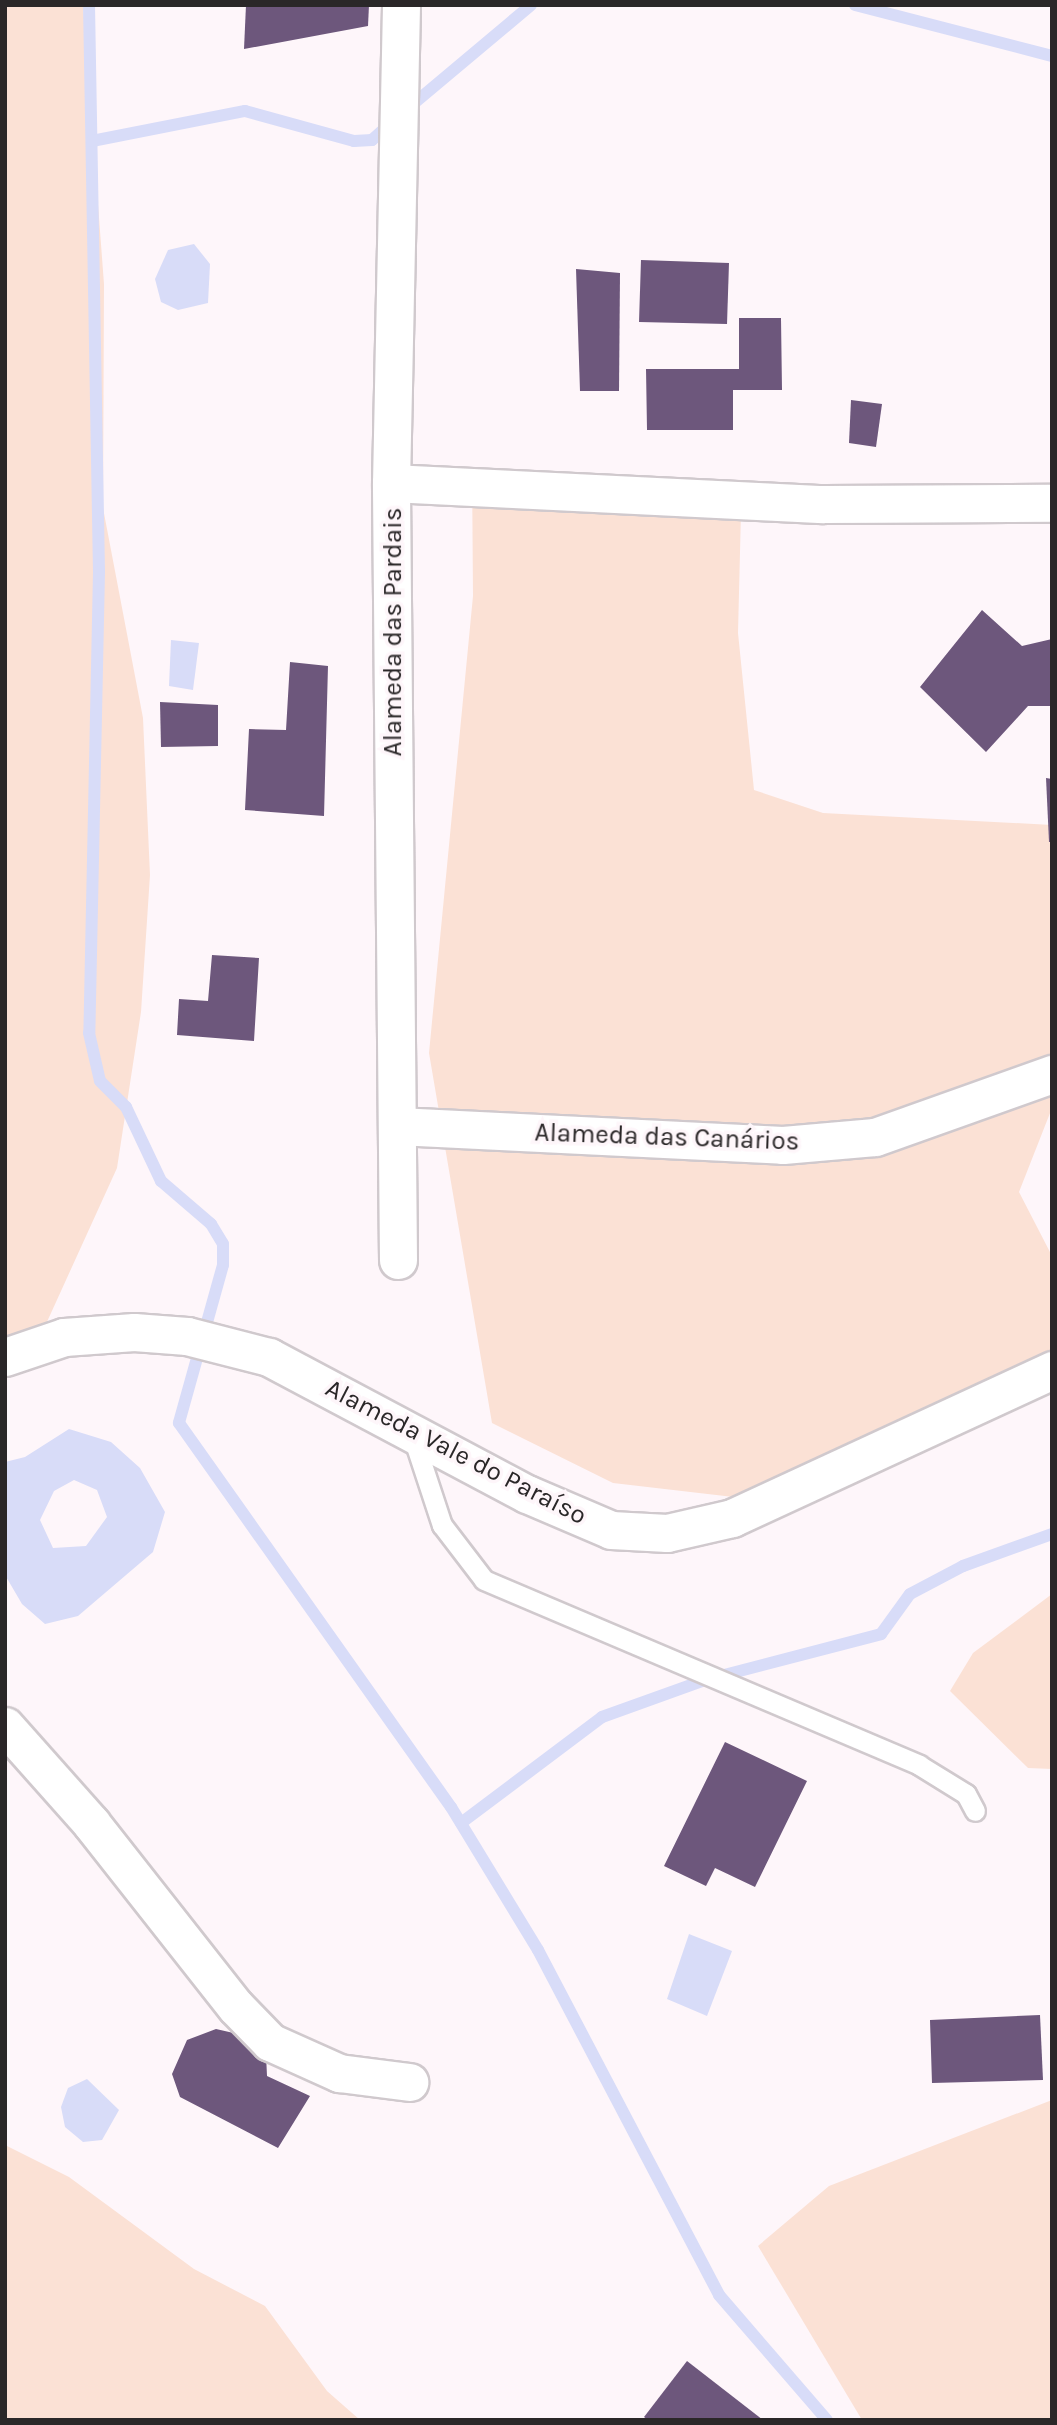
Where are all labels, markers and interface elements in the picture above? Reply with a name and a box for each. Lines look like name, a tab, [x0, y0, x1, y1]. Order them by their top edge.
street label: Alameda das Pardais	[377, 508, 409, 756]
street label: Alameda das Canários	[534, 1117, 800, 1157]
street label: Alameda Vale do Paraíso	[320, 1373, 592, 1531]

